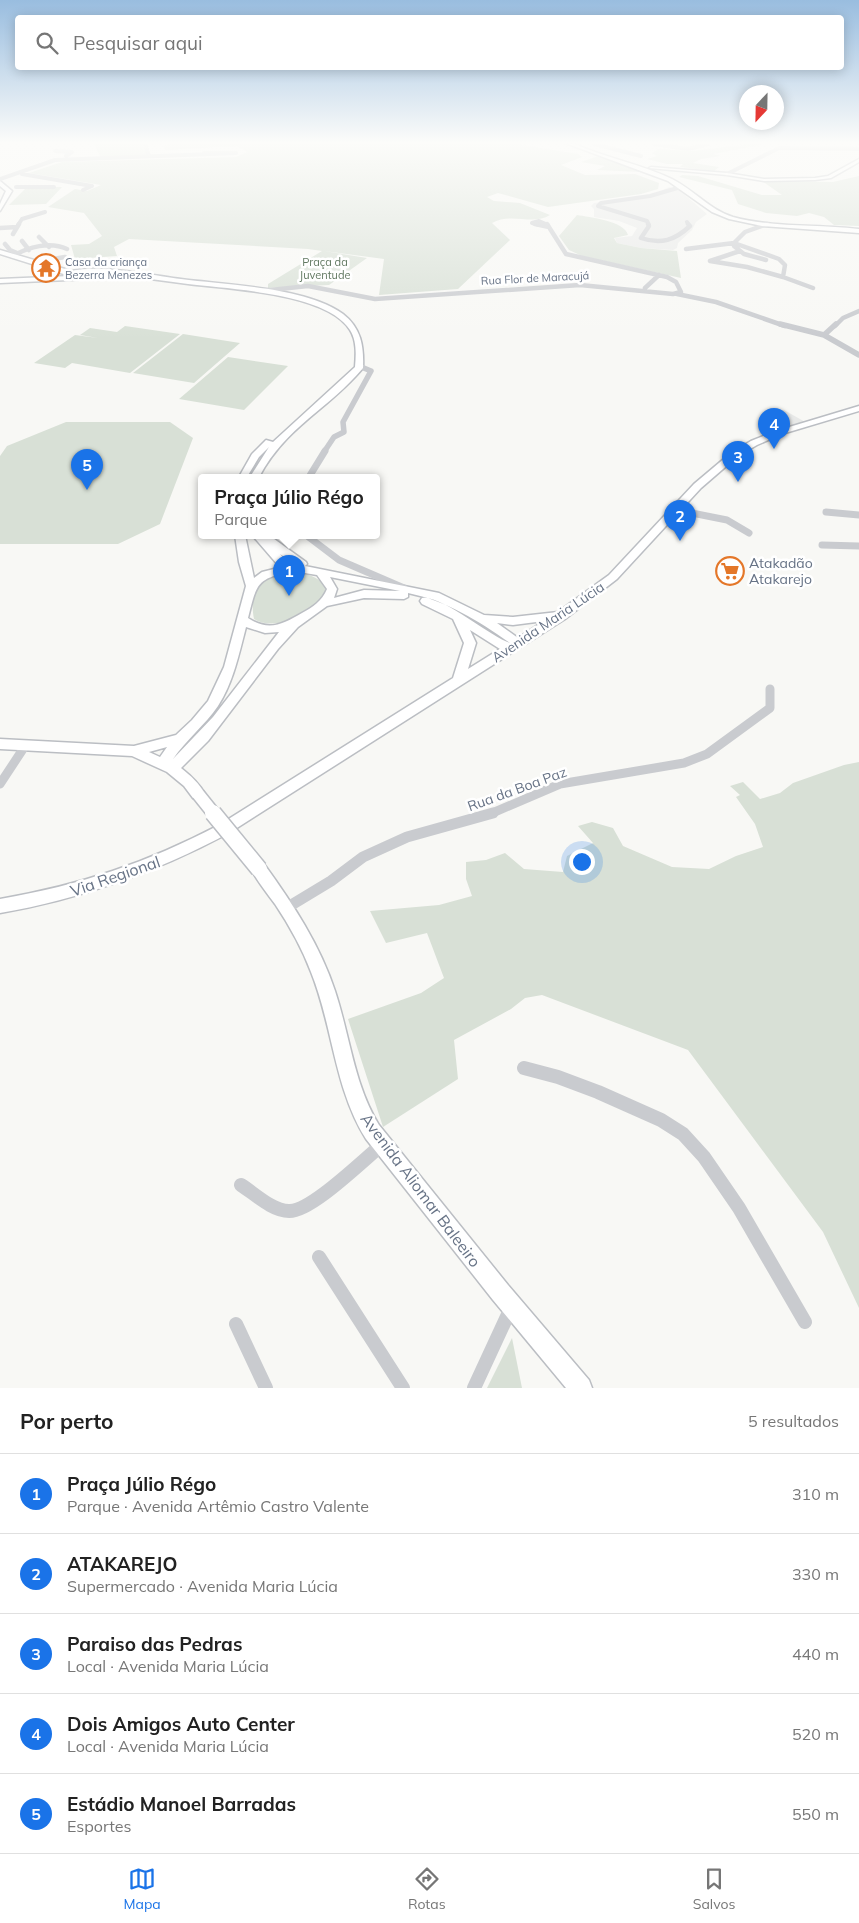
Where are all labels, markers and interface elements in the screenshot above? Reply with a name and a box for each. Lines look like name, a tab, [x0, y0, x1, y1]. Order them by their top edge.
search box	[15, 15, 844, 70]
icon: search	[33, 29, 61, 57]
text: Pesquisar aqui	[73, 31, 203, 55]
north arrow	[739, 85, 784, 130]
temple icon: Casa da criança Bezerra Menezes	[31, 253, 61, 283]
place label: Casa da criança Bezerra Menezes	[65, 255, 152, 282]
park label: Praça da Juventude	[300, 255, 350, 282]
street label: Rua Flor de Maracujá	[480, 268, 590, 288]
pin: 4	[758, 408, 790, 449]
pin: 3	[722, 441, 754, 482]
pin: 5	[71, 449, 103, 490]
popup	[198, 474, 380, 539]
text: Praça Júlio Régo	[214, 485, 364, 509]
pin: 2	[664, 500, 696, 541]
text: Parque	[214, 509, 267, 529]
place label: Atakadão Atakarejo	[749, 554, 813, 588]
pin: 1	[273, 555, 305, 596]
supermarket icon: Atakadão Atakarejo	[715, 556, 745, 586]
street label: Avenida Maria Lúcia	[488, 578, 608, 666]
street label: Rua da Boa Paz	[465, 763, 569, 815]
your location	[569, 849, 595, 875]
street label: Via Regional	[67, 851, 163, 901]
street label: Avenida Aliomar Baleeiro	[357, 1109, 485, 1271]
text: Por perto	[20, 1408, 114, 1434]
text: 5 resultados	[748, 1411, 839, 1431]
text: Praça Júlio Régo	[67, 1472, 216, 1496]
text: 1	[31, 1484, 41, 1504]
text: 310 m	[792, 1484, 839, 1504]
text: Parque · Avenida Artêmio Castro Valente	[67, 1496, 369, 1516]
text: ATAKAREJO	[67, 1552, 177, 1576]
text: 2	[31, 1564, 41, 1584]
text: 330 m	[792, 1564, 839, 1584]
text: Supermercado · Avenida Maria Lúcia	[67, 1576, 338, 1596]
text: Paraiso das Pedras	[67, 1632, 242, 1656]
text: 3	[31, 1644, 41, 1664]
text: 440 m	[792, 1644, 839, 1664]
text: Local · Avenida Maria Lúcia	[67, 1656, 269, 1676]
text: Dois Amigos Auto Center	[67, 1712, 295, 1736]
text: 4	[31, 1724, 41, 1744]
text: 520 m	[792, 1724, 839, 1744]
text: Local · Avenida Maria Lúcia	[67, 1736, 269, 1756]
text: Estádio Manoel Barradas	[67, 1792, 296, 1816]
text: 5	[31, 1804, 41, 1824]
text: 550 m	[792, 1804, 839, 1824]
text: Esportes	[67, 1816, 131, 1836]
tab: Mapa	[124, 1865, 161, 1913]
tab: Rotas	[408, 1865, 446, 1913]
tab: Salvos	[693, 1865, 735, 1913]

